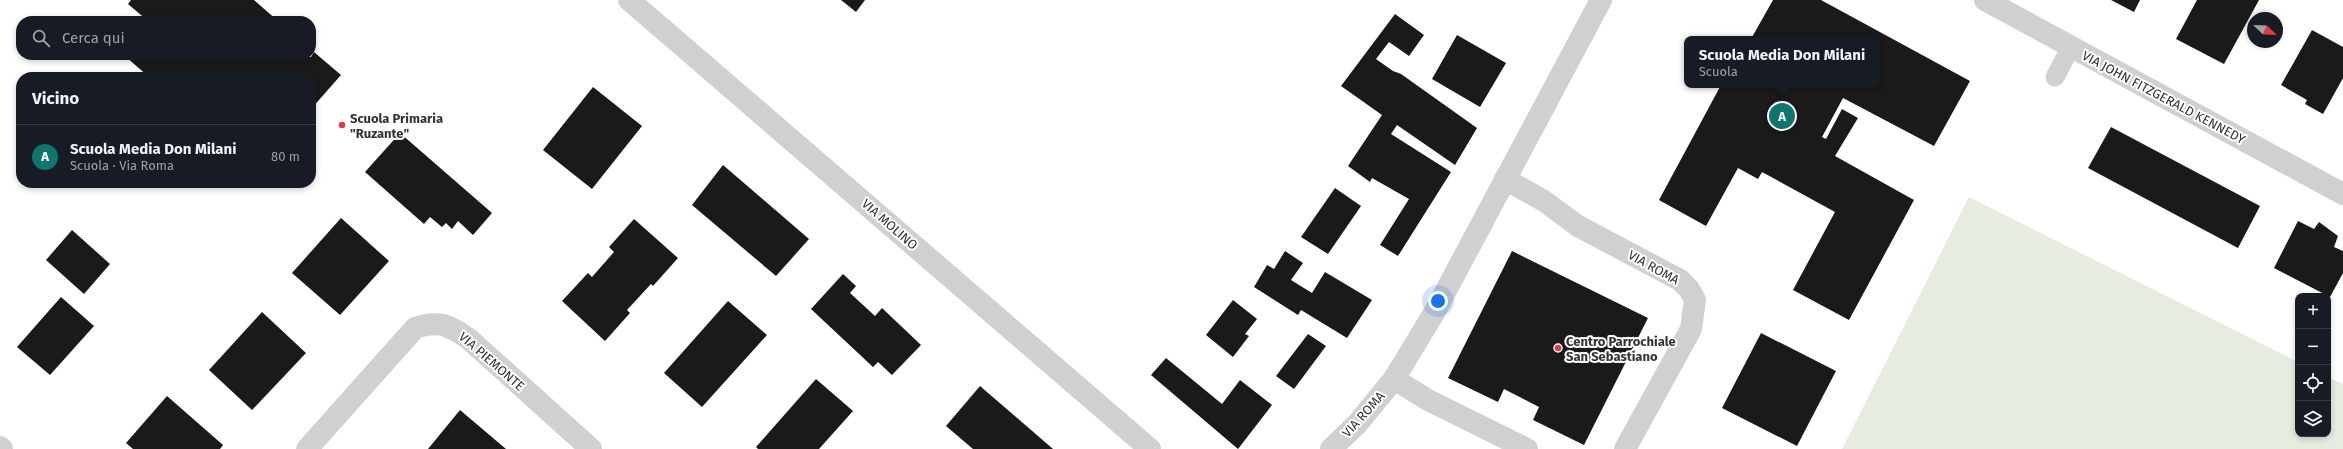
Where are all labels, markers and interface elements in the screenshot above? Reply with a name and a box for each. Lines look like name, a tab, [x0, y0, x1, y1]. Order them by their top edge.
north arrow	[2247, 12, 2283, 48]
search box	[16, 16, 316, 60]
icon: search	[30, 27, 52, 49]
text: Cerca qui	[62, 29, 125, 47]
popup	[1684, 36, 1880, 88]
text: Scuola Media Don Milani	[1699, 46, 1865, 64]
street label: VIA JOHN FITZGERALD KENNEDY	[2080, 48, 2249, 147]
text: Scuola	[1699, 64, 1738, 79]
text: Vicino	[32, 88, 79, 109]
pin: A	[1769, 101, 1795, 131]
place label: Scuola Primaria "Ruzante"	[350, 111, 443, 141]
marker: Scuola Primaria "Ruzante"	[337, 120, 347, 130]
text: Scuola Media Don Milani	[70, 140, 236, 158]
text: A	[41, 149, 49, 164]
text: 80 m	[271, 149, 300, 164]
text: Scuola · Via Roma	[70, 158, 174, 173]
street label: VIA MOLINO	[859, 196, 921, 253]
street label: VIA ROMA	[1626, 247, 1682, 288]
your location	[1428, 291, 1448, 311]
map controls	[2295, 293, 2331, 437]
button: +	[2295, 293, 2331, 329]
street label: VIA PIEMONTE	[456, 329, 528, 394]
button: −	[2295, 329, 2331, 365]
place label: Centro Parrochiale San Sebastiano	[1566, 334, 1676, 364]
marker: Centro Parrochiale San Sebastiano	[1553, 343, 1563, 353]
button: locate	[2295, 365, 2331, 401]
street label: VIA ROMA	[1339, 388, 1388, 440]
button: layers	[2295, 401, 2331, 437]

